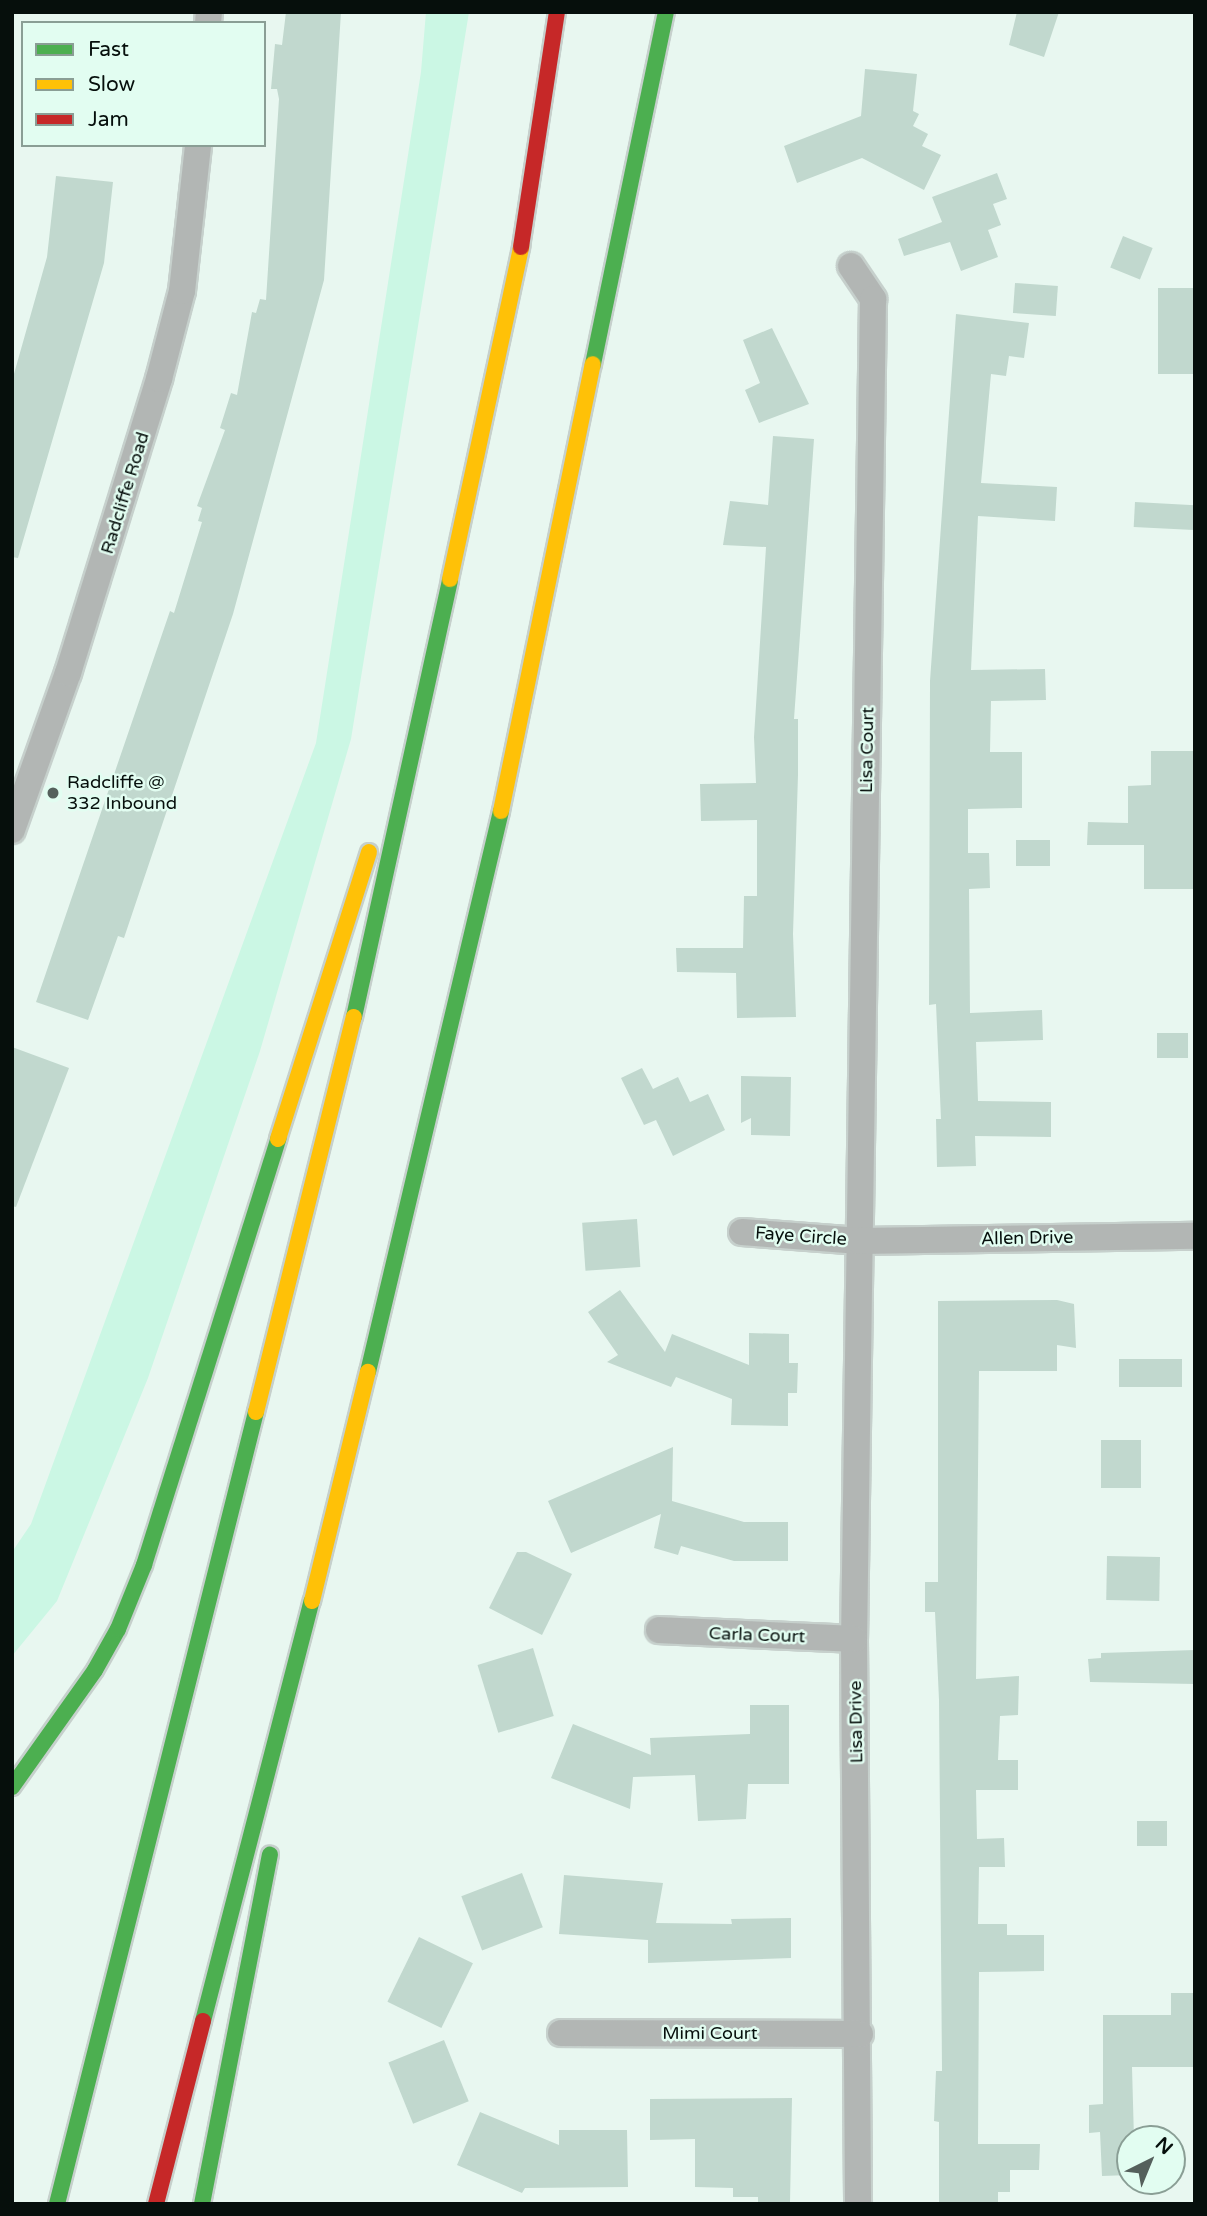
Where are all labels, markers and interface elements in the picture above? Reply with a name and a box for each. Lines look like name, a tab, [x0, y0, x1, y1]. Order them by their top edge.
legend	[21, 21, 266, 147]
text: Fast	[88, 37, 129, 62]
text: Slow	[88, 72, 135, 97]
text: Jam	[88, 107, 129, 132]
street label: Radcliffe Road	[96, 429, 154, 557]
street label: Lisa Court	[855, 707, 879, 793]
place label: Radcliffe @ 332 Inbound	[67, 772, 177, 814]
marker: Radcliffe @ 332 Inbound	[45, 785, 61, 801]
street label: Faye Circle	[754, 1222, 848, 1250]
street label: Allen Drive	[981, 1226, 1073, 1250]
street label: Carla Court	[708, 1623, 806, 1647]
street label: Lisa Drive	[844, 1681, 868, 1763]
street label: Mimi Court	[662, 2022, 758, 2044]
north arrow	[1116, 2125, 1186, 2195]
text: N	[1151, 2133, 1177, 2159]

